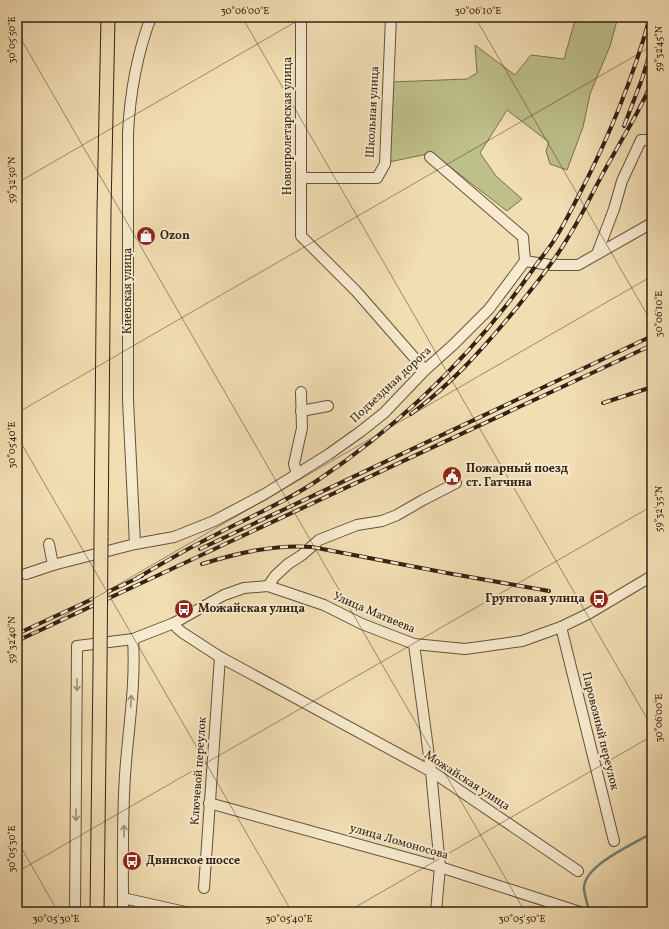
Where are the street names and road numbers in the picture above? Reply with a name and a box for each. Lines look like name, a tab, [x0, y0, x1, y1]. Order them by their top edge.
street label: Новопролетарская улица	[280, 57, 296, 195]
street label: Школьная улица	[363, 66, 383, 158]
street label: Киевская улица	[120, 248, 136, 334]
street label: Подъездная дорога	[347, 343, 435, 427]
street label: Улица Матвеева	[330, 588, 418, 638]
street label: Паровозный переулок	[578, 670, 623, 792]
street label: Ключевой переулок	[187, 716, 211, 826]
street label: Можайская улица	[421, 747, 513, 815]
street label: улица Ломоносова	[348, 820, 450, 864]

